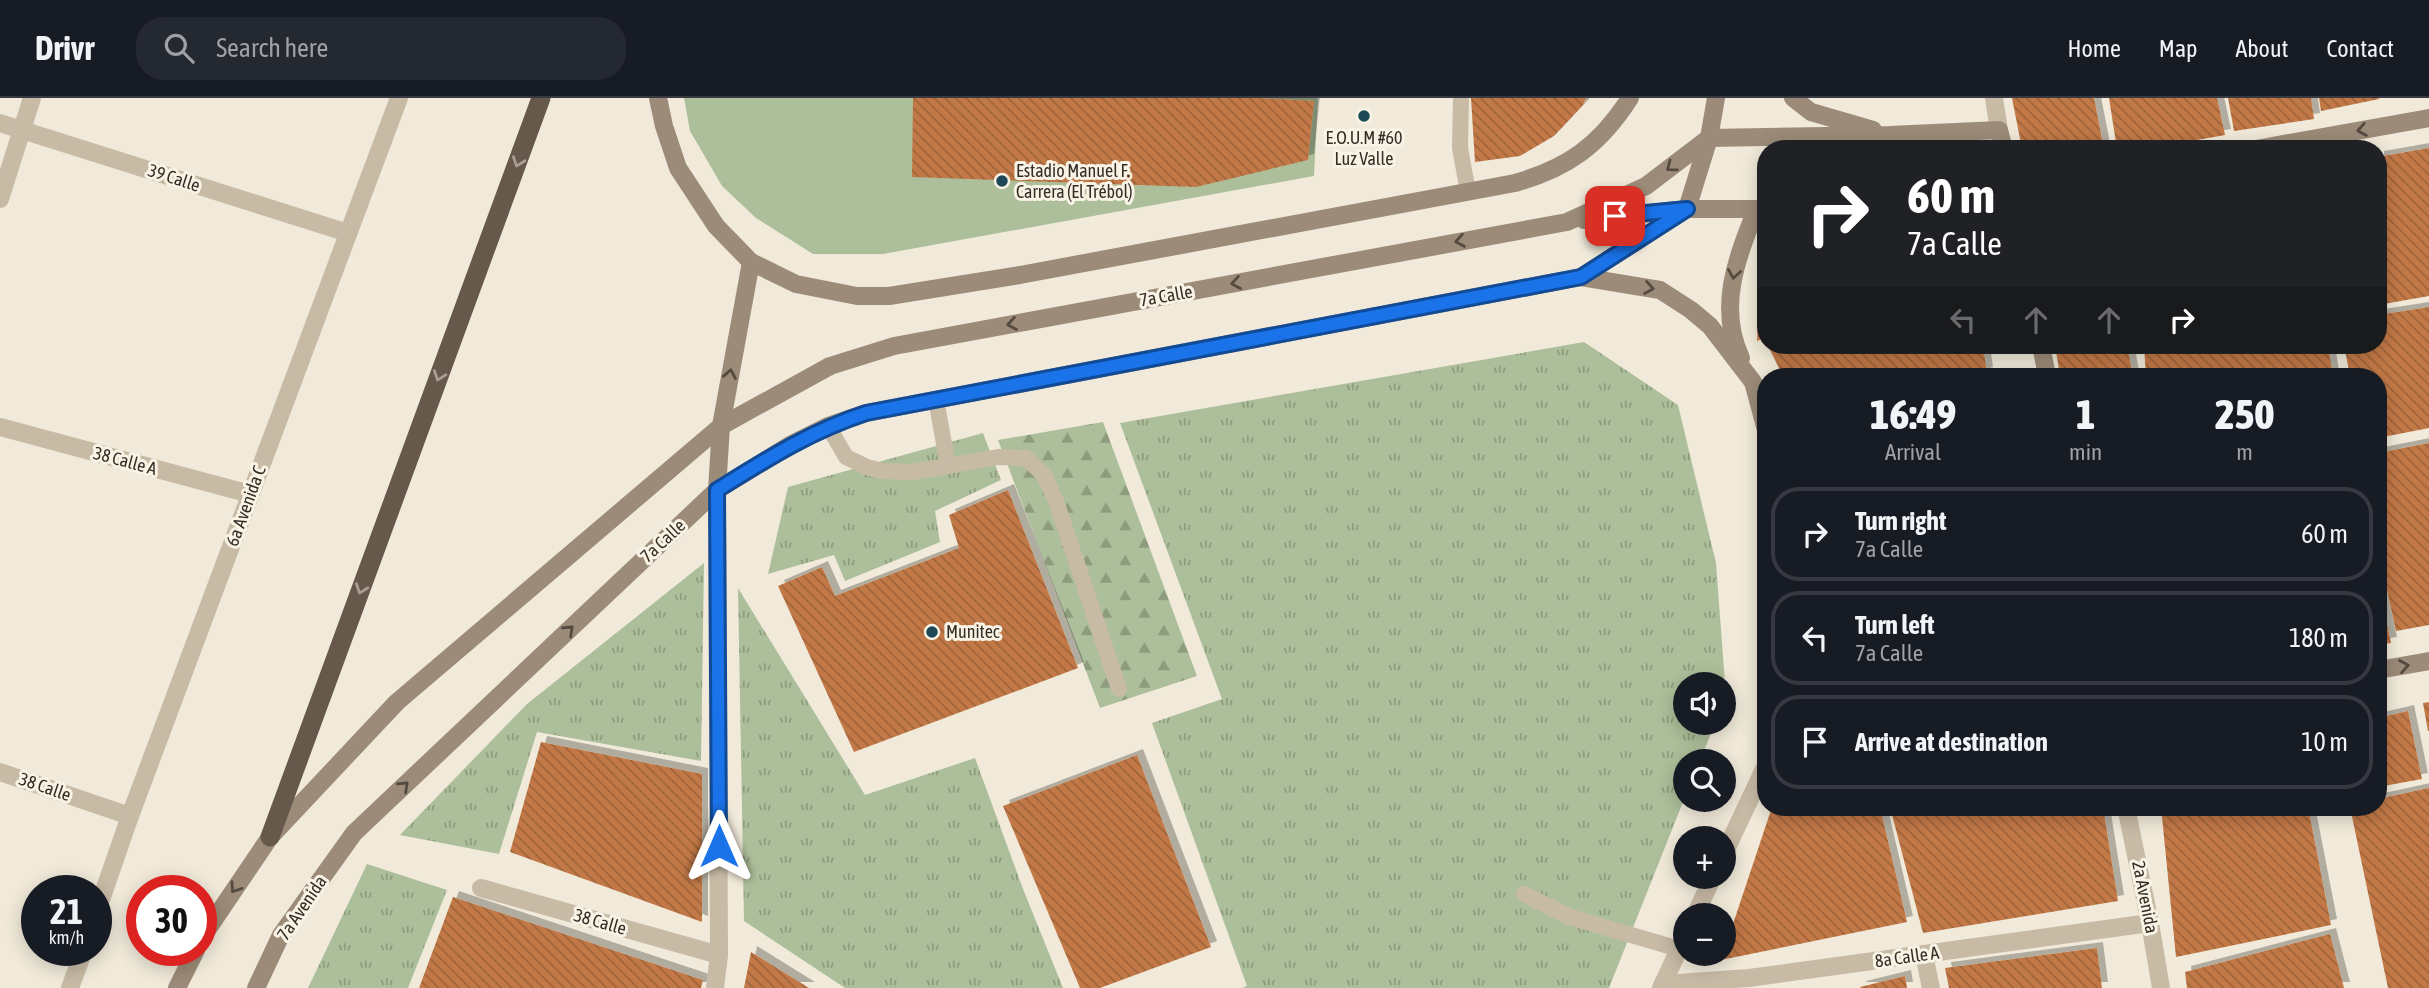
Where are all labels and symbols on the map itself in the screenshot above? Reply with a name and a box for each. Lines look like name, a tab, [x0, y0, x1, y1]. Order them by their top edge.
marker: E.O.U.M #60 Luz Valle	[1356, 108, 1372, 124]
one-way arrow	[2356, 122, 2368, 137]
place label: E.O.U.M #60 Luz Valle	[1325, 127, 1403, 169]
one-way arrow	[512, 156, 526, 168]
one-way arrow	[1667, 158, 1679, 171]
street label: 39 Calle	[146, 159, 203, 196]
place label: Estadio Manuel F. Carrera (El Trébol)	[1016, 160, 1133, 202]
marker: Estadio Manuel F. Carrera (El Trébol)	[994, 173, 1010, 189]
pin	[1585, 186, 1645, 246]
one-way arrow	[1454, 233, 1466, 248]
one-way arrow	[1726, 268, 1741, 280]
one-way arrow	[1230, 274, 1242, 289]
one-way arrow	[1643, 280, 1655, 295]
street label: 7a Calle	[1138, 281, 1194, 310]
one-way arrow	[1006, 316, 1018, 331]
one-way arrow	[722, 368, 737, 380]
one-way arrow	[434, 369, 448, 381]
street label: 38 Calle A	[91, 442, 159, 479]
street label: 6a Avenida C	[221, 463, 270, 549]
street label: 7a Calle	[636, 515, 689, 566]
one-way arrow	[355, 583, 369, 595]
place label: Munitec	[946, 621, 1000, 642]
marker: Munitec	[924, 624, 940, 640]
one-way arrow	[561, 626, 574, 638]
one-way arrow	[2398, 659, 2410, 674]
street label: 38 Calle	[17, 768, 74, 805]
one-way arrow	[395, 782, 408, 795]
position arrow	[682, 809, 756, 883]
street label: 2a Avenida	[2128, 859, 2163, 935]
street label: 7a Avenida	[272, 871, 331, 944]
speed limit sign: 30	[126, 875, 217, 966]
one-way arrow	[231, 880, 244, 893]
street label: 38 Calle	[572, 904, 629, 939]
street label: 8a Calle A	[1873, 942, 1941, 971]

